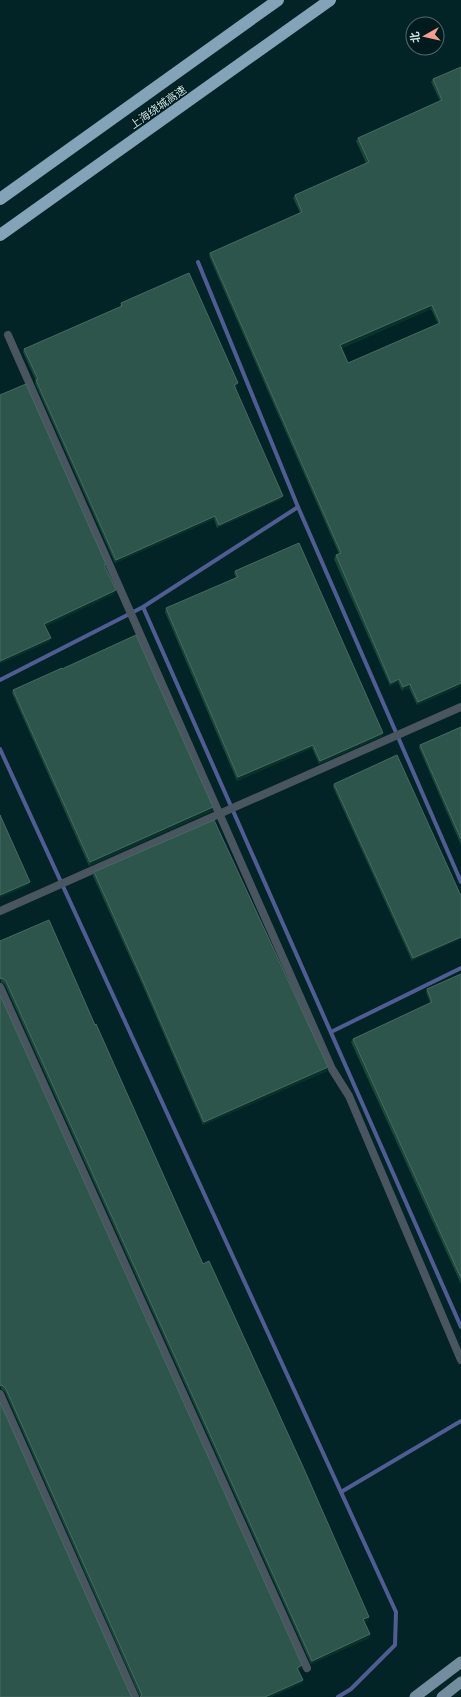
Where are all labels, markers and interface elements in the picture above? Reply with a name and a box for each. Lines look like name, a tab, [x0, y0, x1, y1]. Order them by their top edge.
north arrow	[405, 16, 445, 56]
text: 北	[407, 31, 423, 44]
street label: 上海绕城高速	[127, 82, 189, 132]

